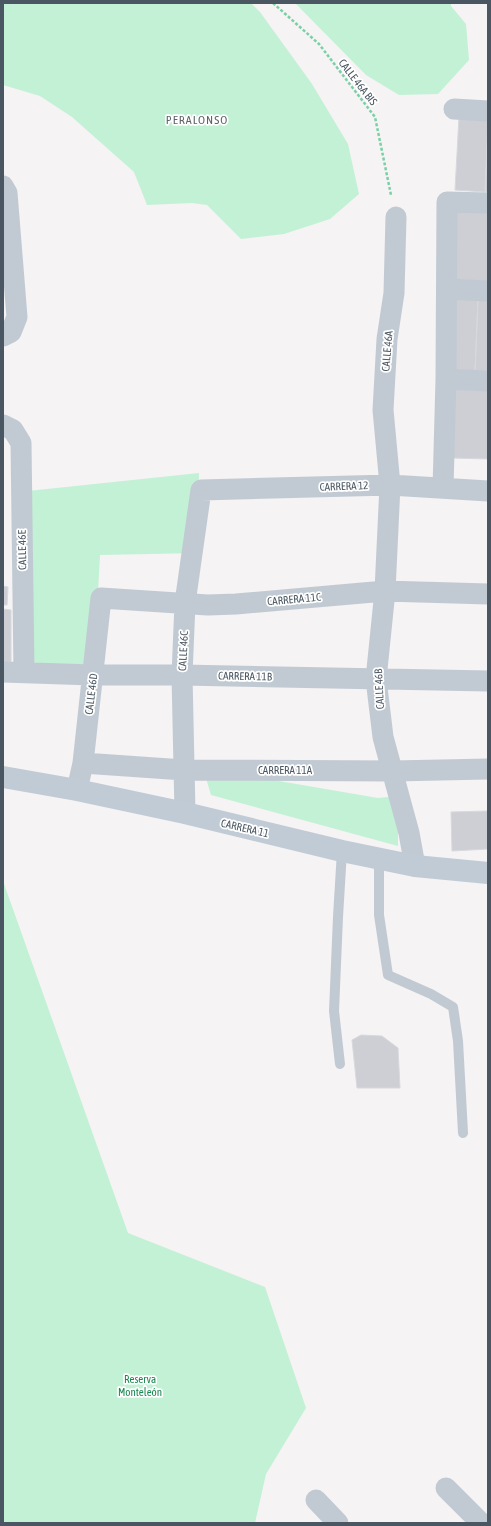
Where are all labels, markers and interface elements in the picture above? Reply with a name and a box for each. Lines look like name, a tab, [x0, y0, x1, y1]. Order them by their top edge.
street label: CALLE 46A BIS	[336, 57, 380, 108]
district label: PERALONSO	[166, 113, 228, 127]
street label: CALLE 46A	[379, 330, 395, 372]
street label: CARRERA 12	[319, 479, 369, 493]
street label: CALLE 46E	[16, 530, 28, 570]
street label: CARRERA 11C	[267, 591, 321, 607]
street label: CALLE 46C	[176, 630, 190, 671]
street label: CALLE 46B	[372, 668, 386, 710]
street label: CARRERA 11B	[218, 670, 273, 682]
street label: CALLE 46D	[83, 673, 99, 715]
street label: CARRERA 11A	[258, 764, 313, 776]
street label: CARRERA 11	[220, 817, 270, 839]
park label: Reserva Monteleón	[118, 1373, 162, 1398]

